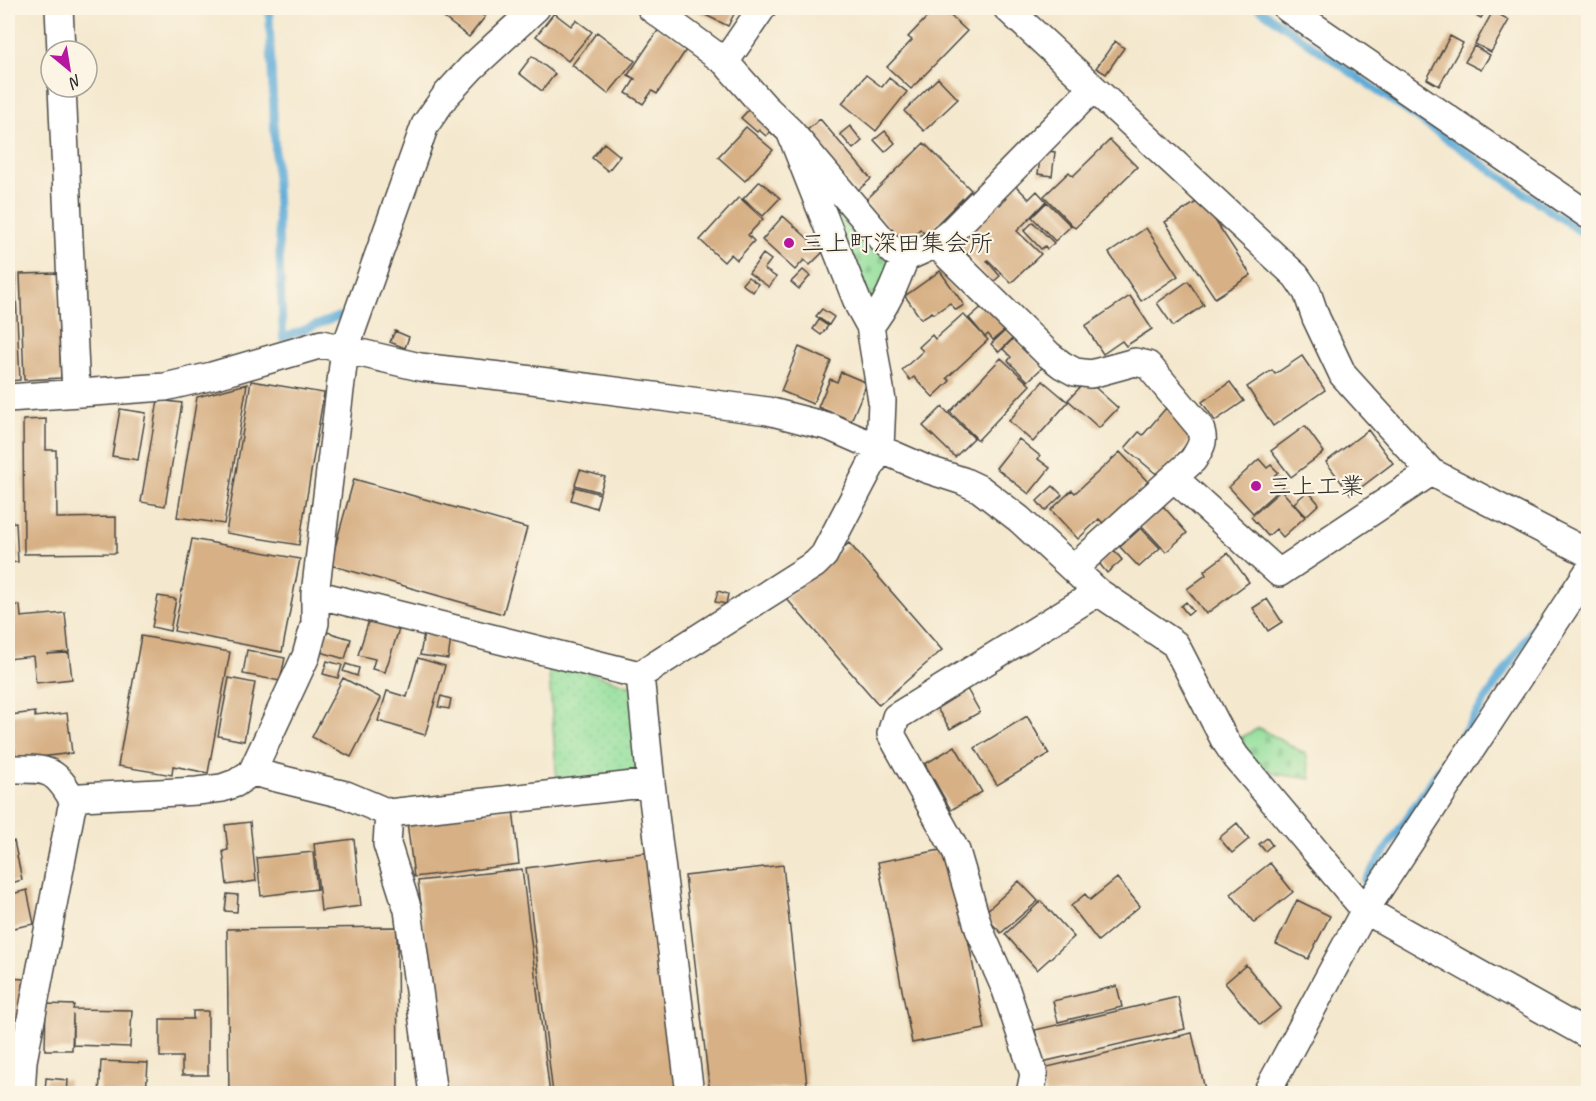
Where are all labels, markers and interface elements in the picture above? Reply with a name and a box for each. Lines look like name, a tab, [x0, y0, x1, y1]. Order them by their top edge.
north arrow	[39, 39, 99, 99]
text: N	[64, 70, 85, 94]
place label: 三上町深田集会所	[801, 228, 993, 258]
marker: 三上町深田集会所	[782, 236, 796, 250]
place label: 三上工業	[1268, 471, 1364, 501]
marker: 三上工業	[1249, 479, 1263, 493]

